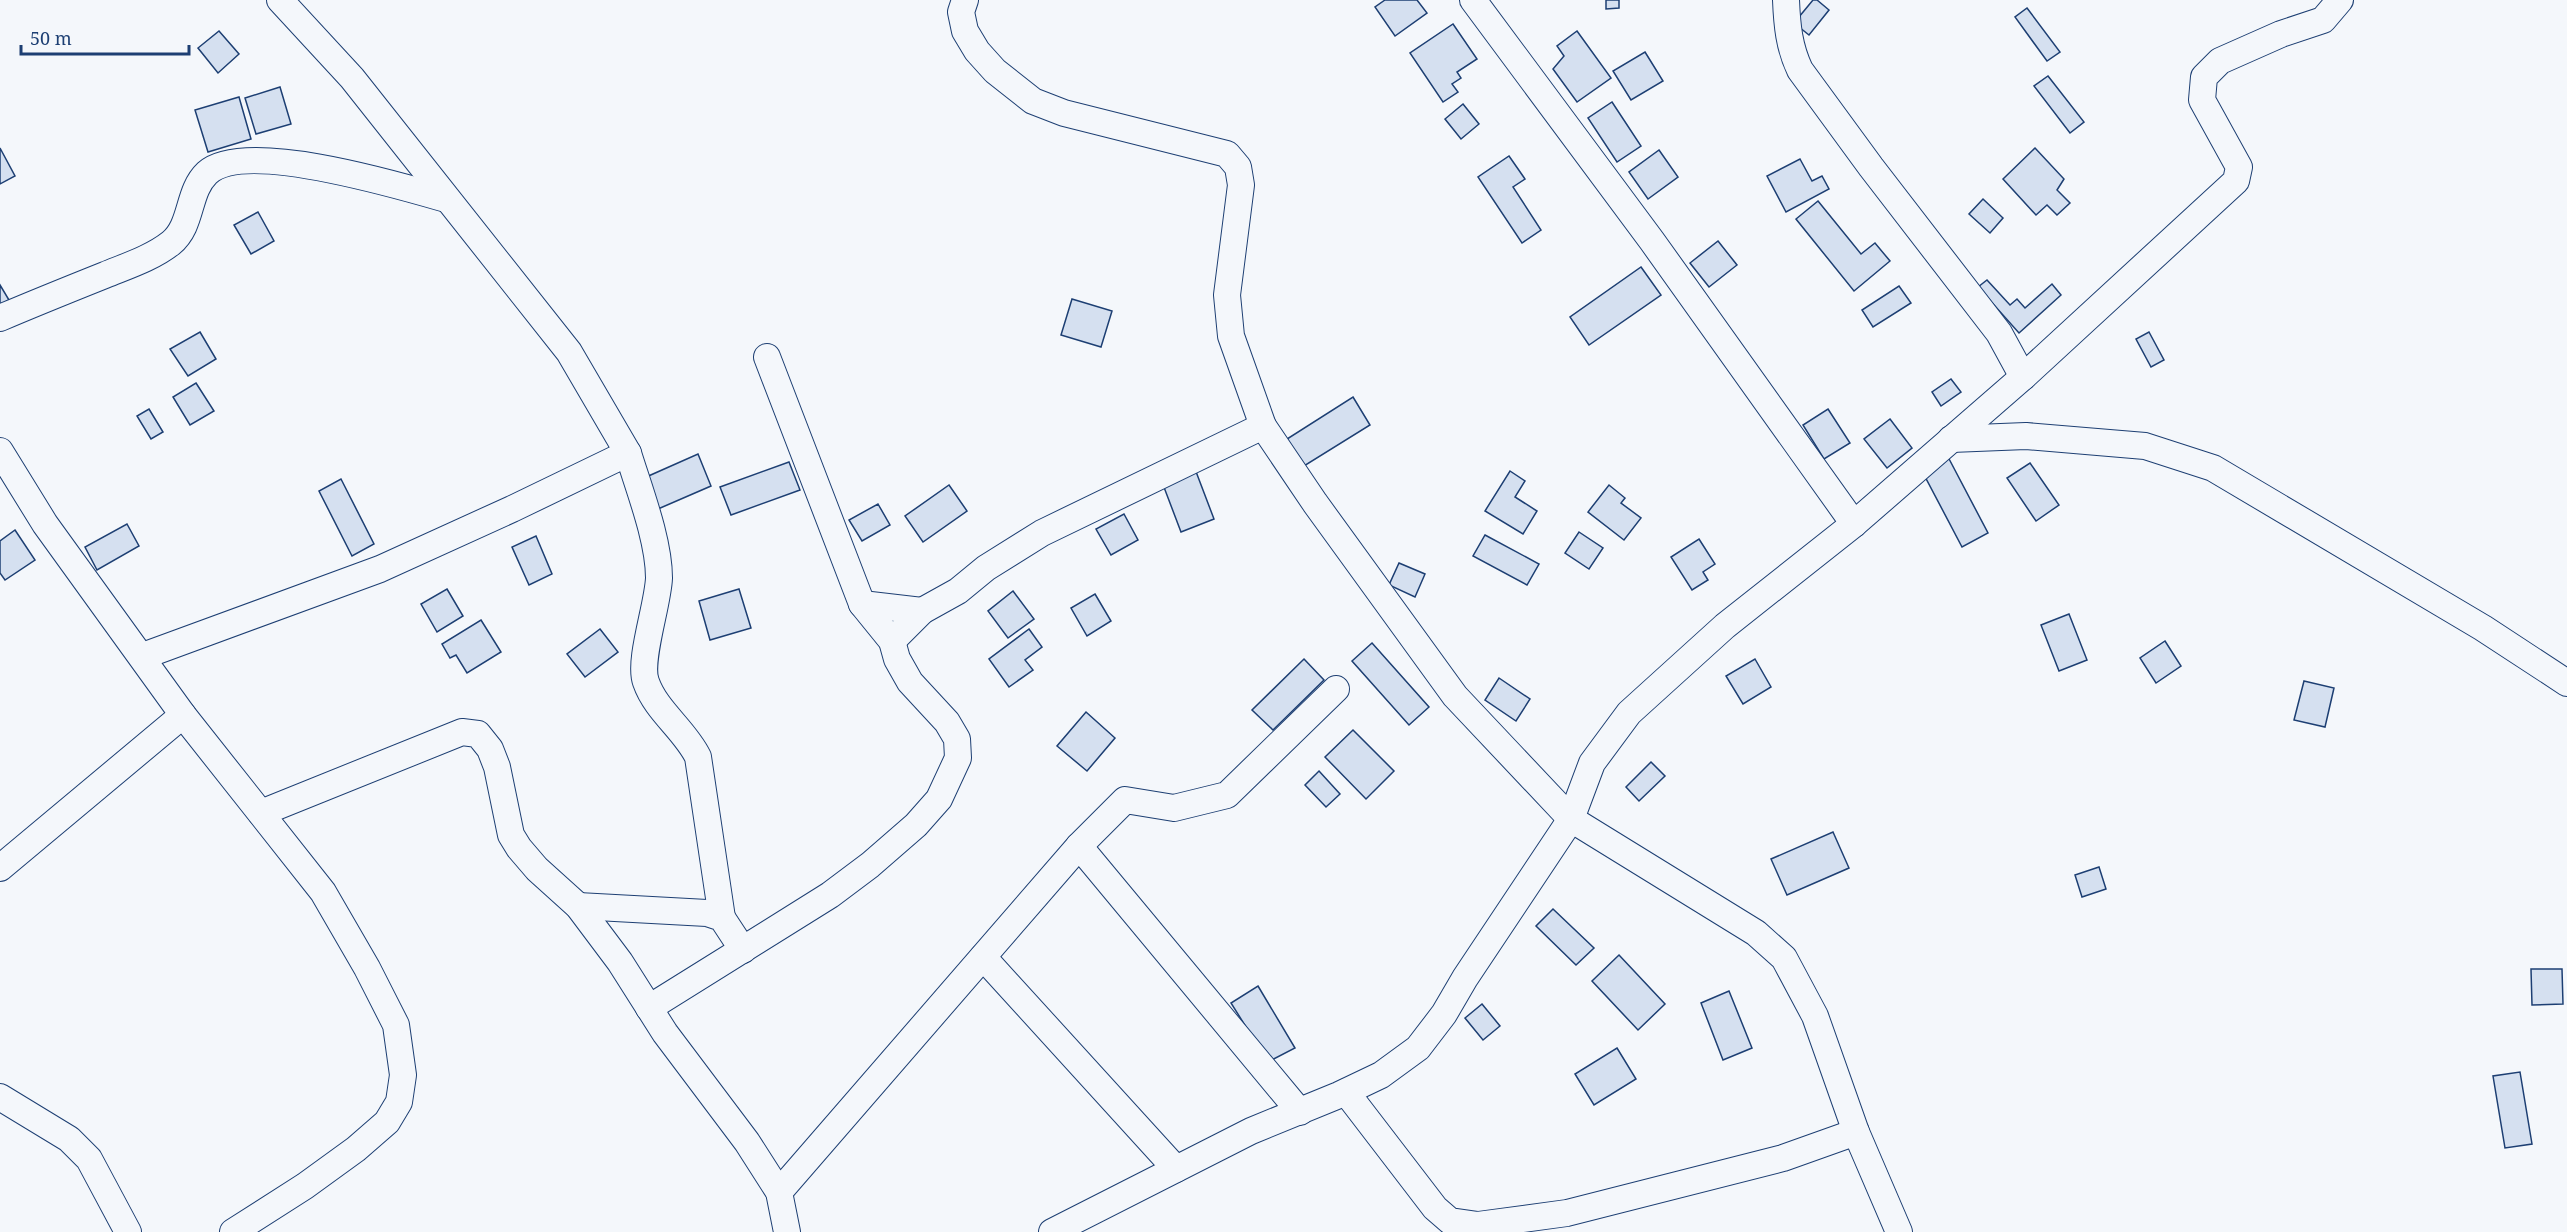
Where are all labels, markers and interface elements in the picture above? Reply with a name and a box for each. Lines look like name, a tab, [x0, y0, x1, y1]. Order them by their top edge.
scale bar	[21, 18, 189, 56]
text: 50 m	[30, 26, 72, 50]

